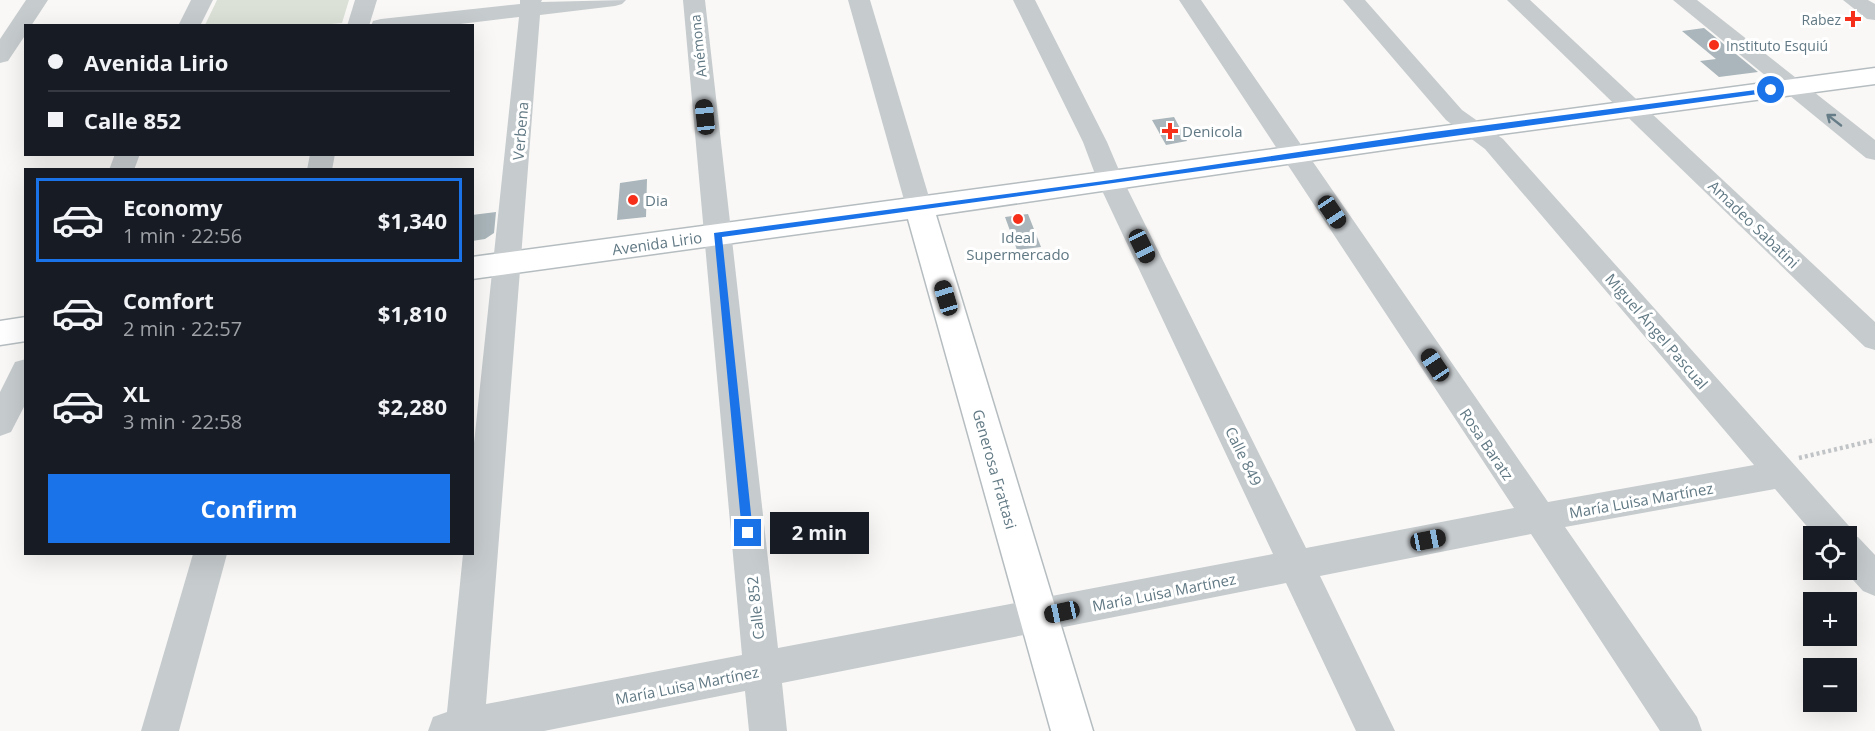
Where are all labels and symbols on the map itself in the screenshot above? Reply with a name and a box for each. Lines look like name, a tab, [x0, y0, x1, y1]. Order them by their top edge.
place label: Rabez	[1802, 10, 1841, 29]
marker: Rabez	[1846, 12, 1860, 26]
street label: Anémona	[685, 14, 711, 78]
place label: Instituto Esquiú	[1726, 36, 1828, 55]
marker: Instituto Esquiú	[1707, 38, 1721, 52]
route start	[1757, 76, 1784, 103]
car	[694, 98, 716, 136]
street label: Verbena	[507, 101, 533, 161]
one-way arrow	[1826, 113, 1842, 126]
place label: Denicola	[1182, 121, 1243, 141]
marker: Denicola	[1163, 124, 1177, 138]
street label: Amadeo Sabatini	[1704, 176, 1804, 272]
place label: Dia	[645, 190, 668, 210]
car	[1314, 192, 1350, 232]
marker: Dia	[626, 193, 640, 207]
marker: Ideal Supermercado	[1011, 212, 1025, 226]
car	[1126, 226, 1158, 266]
street label: Avenida Lirio	[611, 227, 703, 259]
place label: Ideal Supermercado	[966, 227, 1070, 264]
street label: Miguel Ángel Pascual	[1601, 269, 1713, 393]
car	[932, 278, 960, 318]
car	[1417, 345, 1453, 385]
street label: Rosa Baratz	[1456, 404, 1518, 484]
street label: Generosa Frattasi	[968, 407, 1022, 531]
street label: Calle 849	[1221, 423, 1267, 489]
street label: María Luisa Martínez	[1567, 477, 1715, 523]
callout: 2 min	[769, 512, 868, 554]
route end	[734, 519, 761, 546]
car	[1409, 528, 1447, 552]
street label: María Luisa Martínez	[1090, 568, 1238, 616]
street label: Calle 852	[742, 575, 768, 641]
car	[1043, 599, 1081, 625]
street label: María Luisa Martínez	[613, 661, 761, 709]

